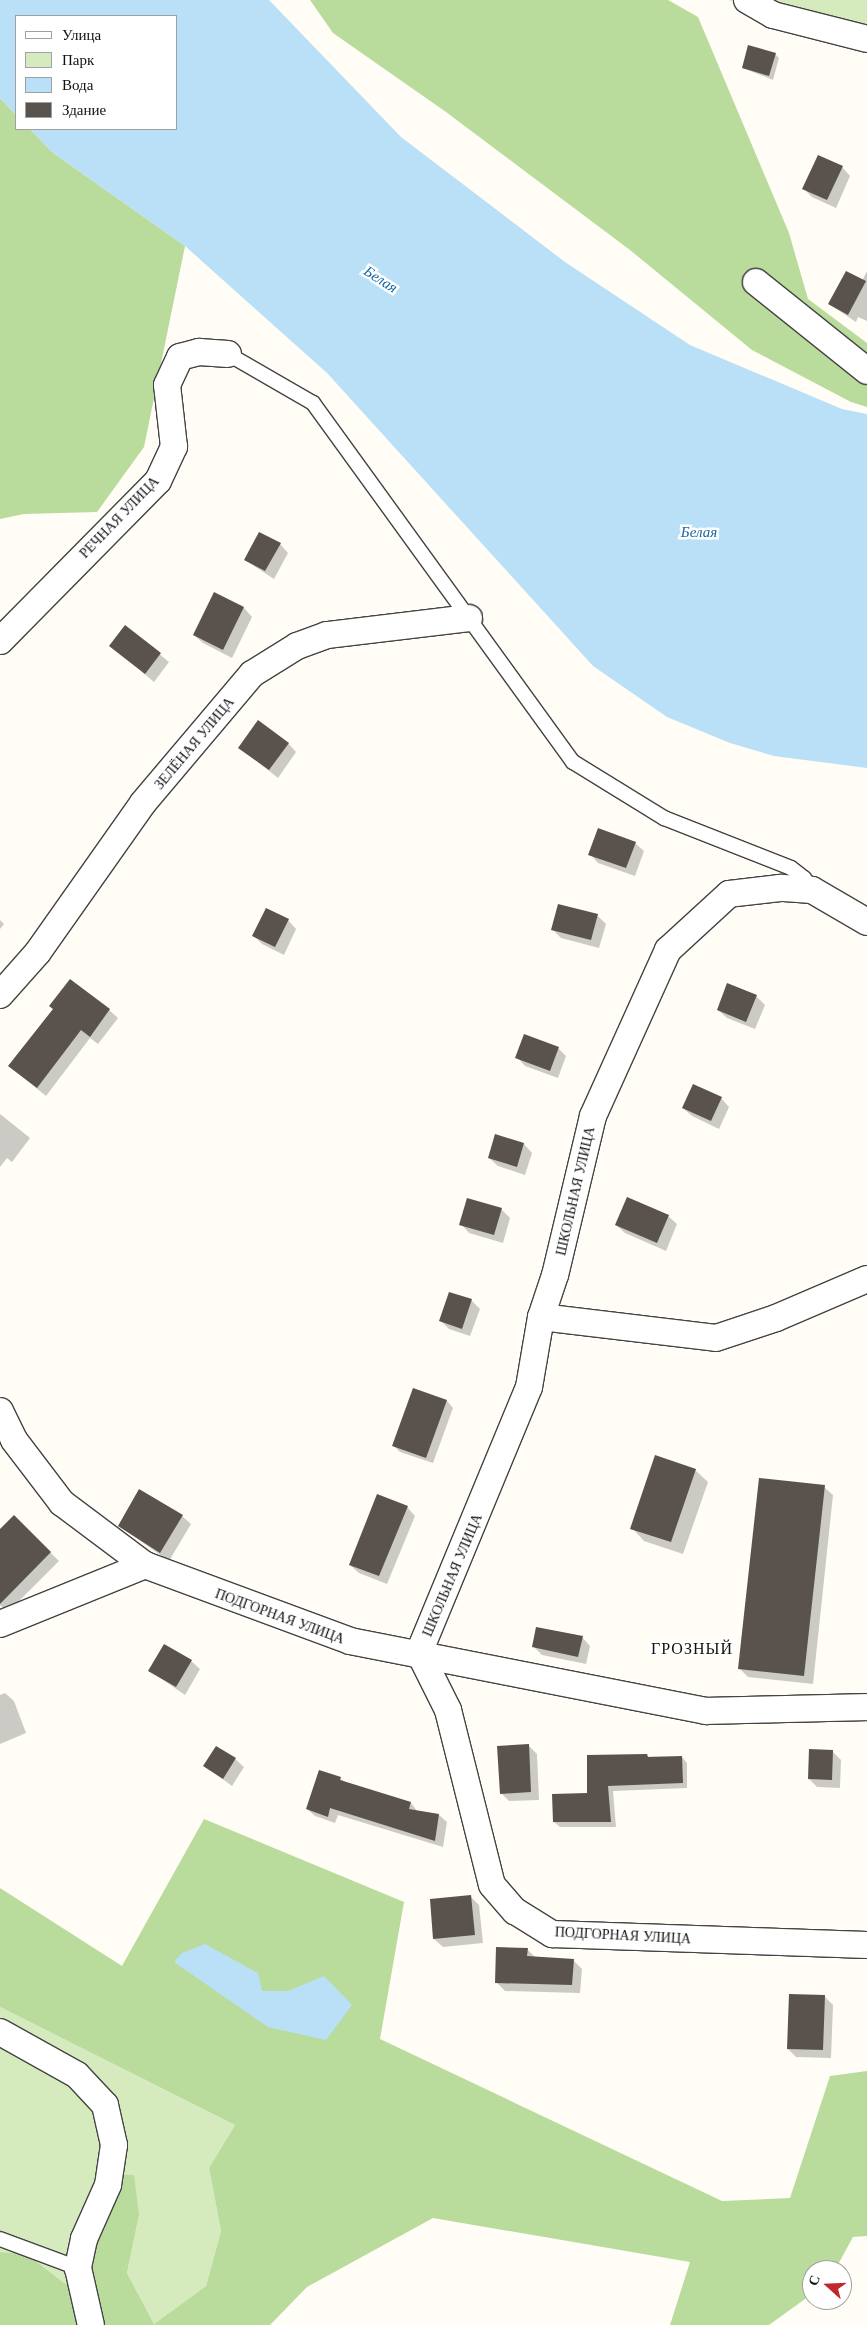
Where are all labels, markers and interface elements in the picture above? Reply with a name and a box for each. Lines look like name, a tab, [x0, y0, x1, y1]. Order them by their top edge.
legend	[15, 15, 178, 130]
text: Улица	[62, 25, 101, 44]
text: Парк	[62, 50, 94, 69]
text: Вода	[62, 75, 93, 94]
text: Здание	[62, 100, 106, 119]
water label: Белая	[361, 262, 401, 296]
street label: РЕЧНАЯ УЛИЦА	[76, 473, 162, 561]
water label: Белая	[681, 523, 717, 541]
street label: ЗЕЛЁНАЯ УЛИЦА	[151, 693, 237, 793]
street label: ШКОЛЬНАЯ УЛИЦА	[552, 1125, 598, 1257]
street label: ШКОЛЬНАЯ УЛИЦА	[419, 1511, 485, 1639]
street label: ПОДГОРНАЯ УЛИЦА	[213, 1585, 347, 1647]
district label: ГРОЗНЫЙ	[650, 1638, 734, 1658]
street label: ПОДГОРНАЯ УЛИЦА	[554, 1923, 692, 1947]
north arrow	[802, 2260, 852, 2310]
text: С	[804, 2272, 824, 2288]

